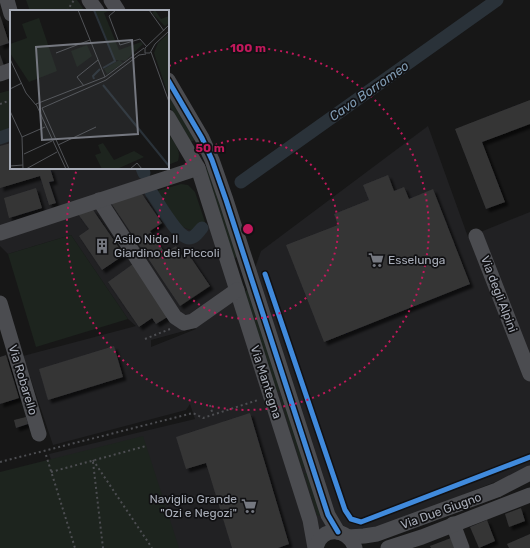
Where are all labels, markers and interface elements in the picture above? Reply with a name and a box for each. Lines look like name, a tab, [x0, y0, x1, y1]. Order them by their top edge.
inset map	[10, 10, 169, 169]
text: 100 m	[230, 41, 266, 55]
water label: Cavo Borromeo	[326, 58, 412, 124]
text: 50 m	[195, 141, 225, 155]
centre of rings	[241, 222, 255, 236]
place label: Asilo Nido Il Giardino dei Piccoli	[114, 232, 220, 260]
building icon: Asilo Nido Il Giardino dei Piccoli	[93, 237, 111, 255]
supermarket icon: Esselunga	[367, 251, 385, 269]
place label: Esselunga	[388, 253, 445, 267]
street label: Via degli Alpini	[478, 254, 520, 334]
street label: Via Robarello	[6, 343, 40, 417]
street label: Via Mantegna	[248, 344, 284, 420]
street label: Via Due Giugno	[399, 490, 483, 532]
place label: Naviglio Grande "Ozi e Negozi"	[149, 492, 237, 520]
supermarket icon: Naviglio Grande "Ozi e Negozi"	[240, 497, 258, 515]

